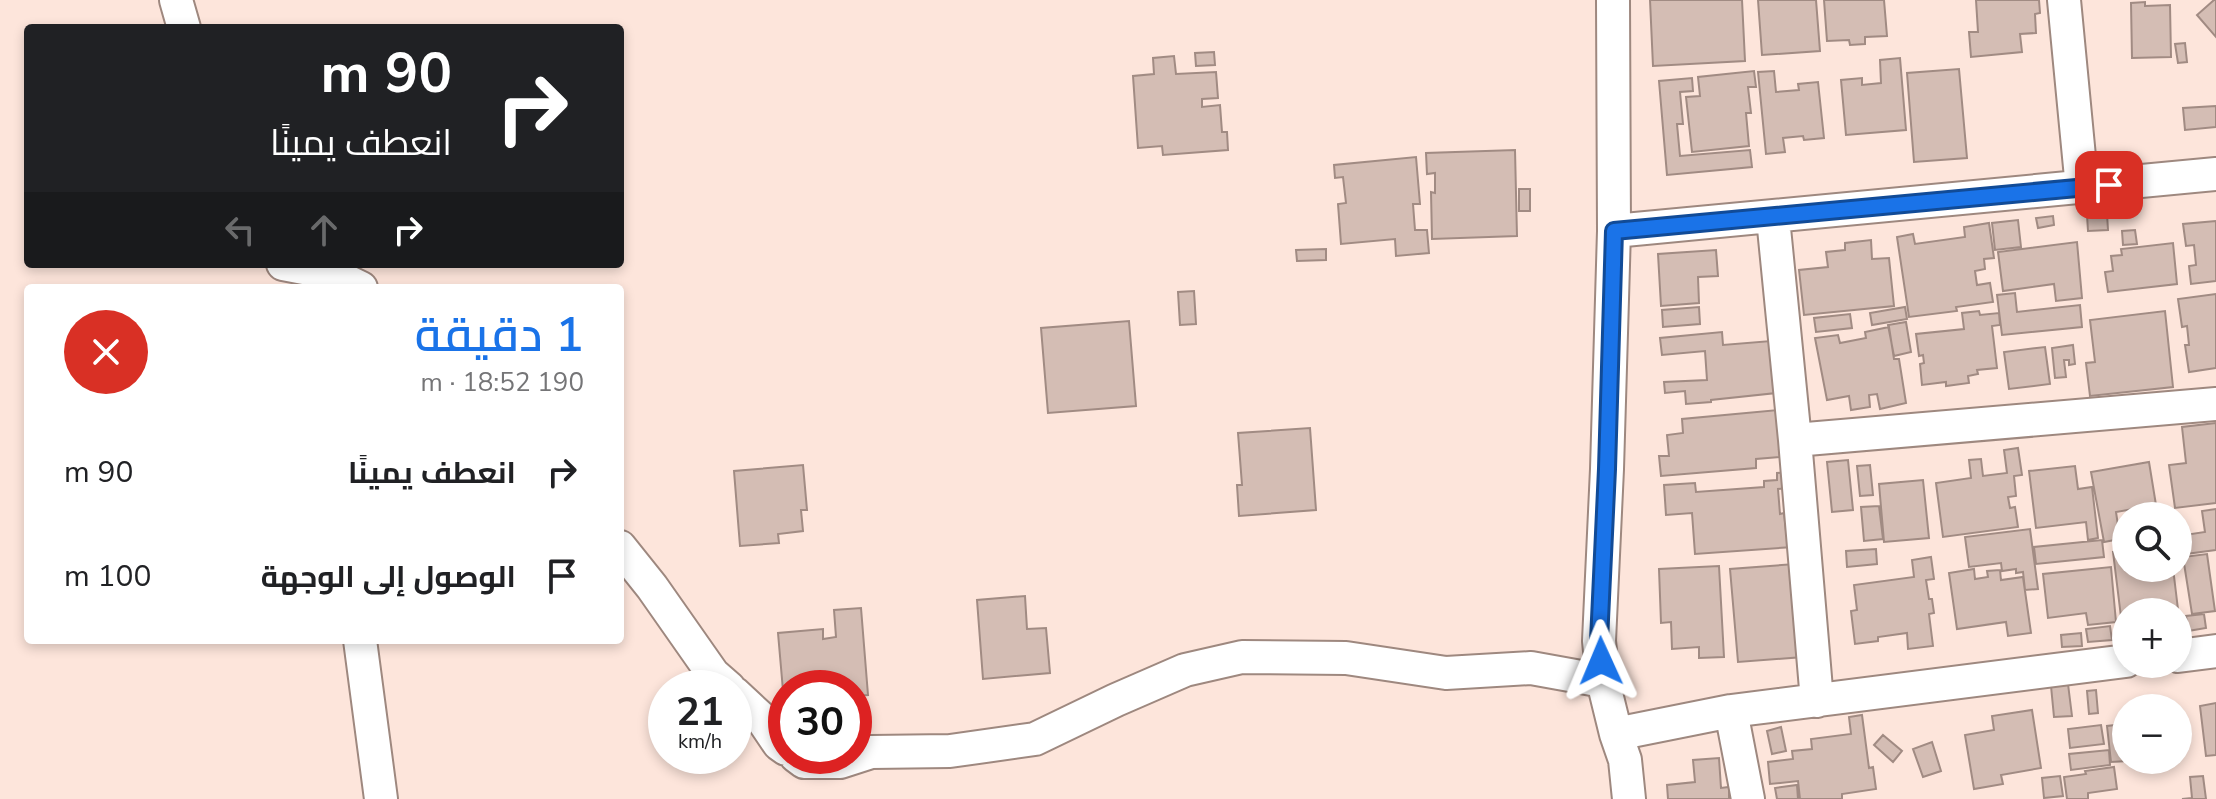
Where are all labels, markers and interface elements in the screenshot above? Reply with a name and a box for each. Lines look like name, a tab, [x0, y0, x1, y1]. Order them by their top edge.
text: 90 m	[321, 35, 452, 112]
icon: right	[480, 56, 584, 160]
text: انعطف يمينًا	[270, 119, 452, 168]
pin	[2075, 151, 2143, 219]
icon: arrive	[2087, 163, 2131, 207]
icon: left	[218, 208, 262, 252]
icon: ahead	[302, 208, 346, 252]
icon: right	[386, 208, 430, 252]
text: 1 دقيقة	[415, 302, 584, 368]
button: close	[64, 310, 148, 394]
text: 190 m · 18:52	[421, 365, 584, 400]
icon: right	[540, 450, 584, 494]
text: 90 m	[64, 452, 133, 493]
text: انعطف يمينًا	[348, 453, 516, 494]
map controls	[2112, 502, 2192, 774]
button: search	[2112, 502, 2192, 582]
icon: arrive	[540, 554, 584, 598]
text: 100 m	[64, 556, 151, 597]
text: الوصول إلى الوجهة	[261, 557, 516, 598]
button: +	[2112, 598, 2192, 678]
position arrow	[1559, 619, 1643, 703]
speed limit sign: 30	[768, 670, 872, 774]
text: 21	[676, 685, 724, 739]
button: −	[2112, 694, 2192, 774]
text: km/h	[678, 728, 722, 755]

